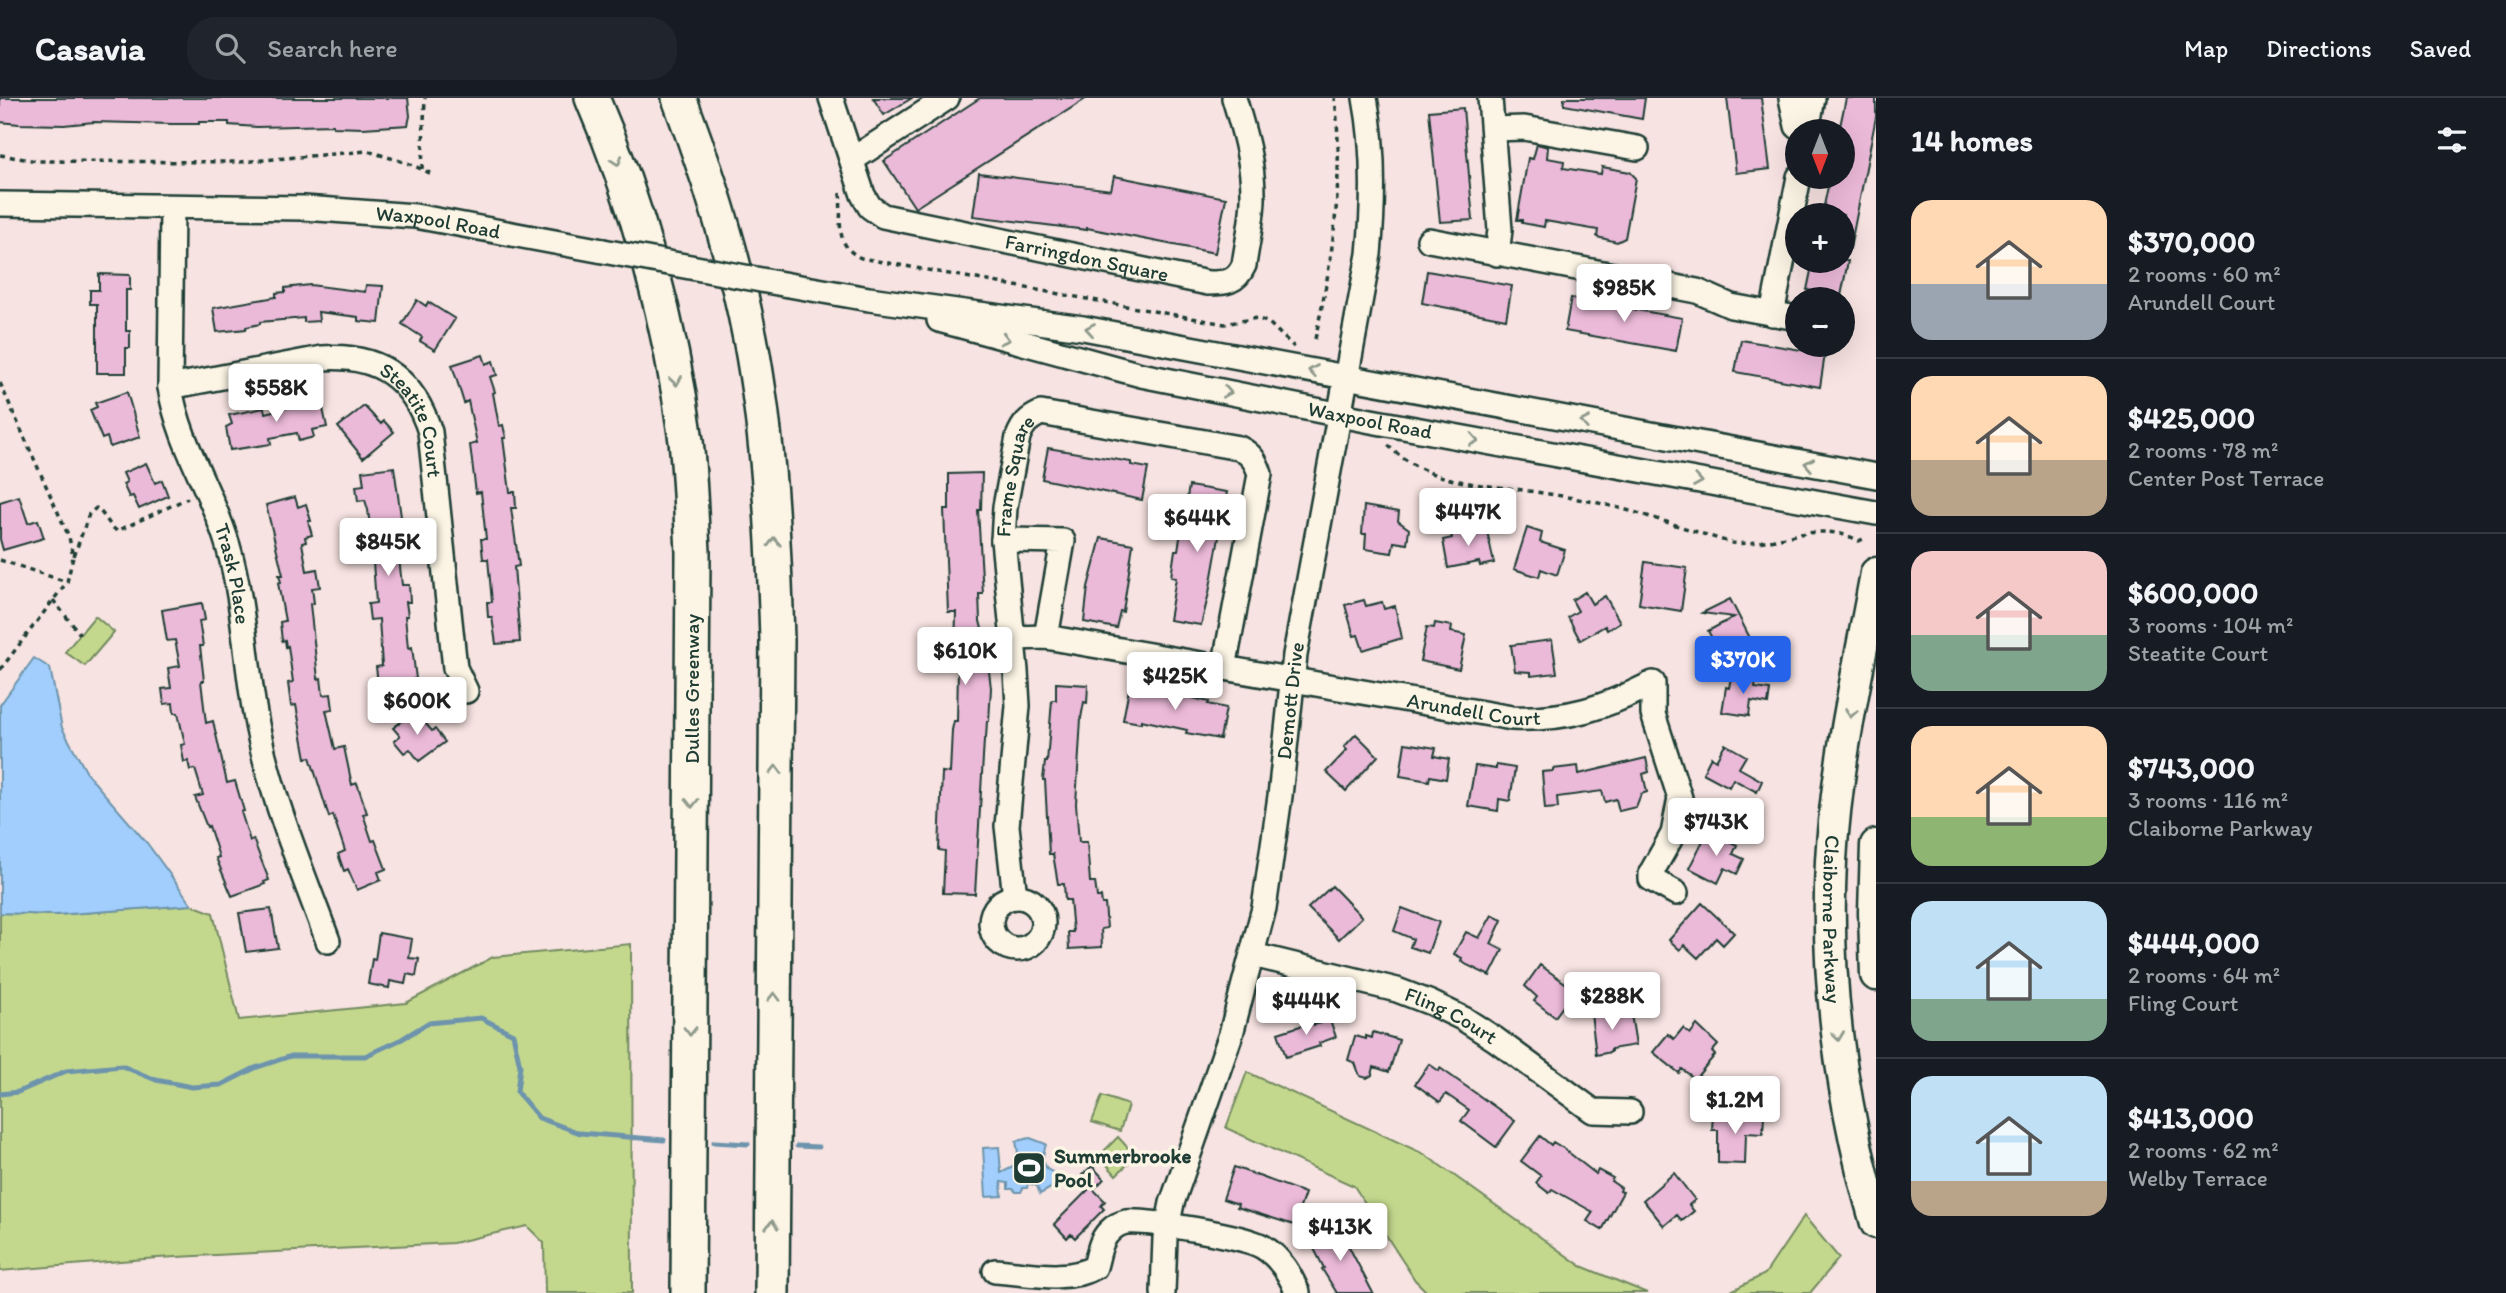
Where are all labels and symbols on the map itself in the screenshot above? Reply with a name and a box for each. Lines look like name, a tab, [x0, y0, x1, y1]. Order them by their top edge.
north arrow	[1785, 119, 1855, 189]
one-way arrow	[609, 155, 623, 167]
street label: Waxpool Road	[375, 200, 503, 244]
street label: Farringdon Square	[1003, 228, 1171, 287]
pin: $985K	[1575, 264, 1673, 324]
one-way arrow	[1084, 323, 1096, 338]
one-way arrow	[999, 331, 1011, 345]
street label: Steatite Court	[376, 357, 448, 479]
pin: $558K	[227, 364, 325, 424]
one-way arrow	[1308, 365, 1320, 380]
one-way arrow	[668, 375, 683, 387]
one-way arrow	[1221, 384, 1233, 399]
street label: Waxpool Road	[1306, 396, 1435, 444]
street label: Frame Square	[990, 408, 1039, 538]
one-way arrow	[1579, 415, 1591, 430]
one-way arrow	[1468, 431, 1480, 446]
one-way arrow	[1803, 457, 1815, 472]
one-way arrow	[1692, 473, 1704, 488]
pin: $447K	[1419, 489, 1517, 548]
pin: $644K	[1148, 494, 1246, 554]
pin: $845K	[339, 518, 437, 578]
street label: Trask Place	[210, 520, 256, 626]
one-way arrow	[767, 537, 782, 548]
street label: Dulles Greenway	[679, 614, 704, 764]
pin: $610K	[916, 628, 1014, 687]
pin: $370K	[1694, 636, 1792, 696]
street label: Demott Drive	[1271, 640, 1309, 761]
pin: $425K	[1126, 652, 1224, 712]
pin: $600K	[368, 678, 466, 737]
street label: Arundell Court	[1405, 687, 1541, 730]
one-way arrow	[1844, 707, 1859, 719]
one-way arrow	[768, 764, 784, 775]
one-way arrow	[684, 798, 699, 809]
pin: $743K	[1667, 798, 1765, 858]
street label: Claiborne Parkway	[1818, 834, 1847, 1005]
pin: $288K	[1563, 972, 1661, 1032]
pin: $444K	[1257, 978, 1355, 1037]
street label: Fling Court	[1401, 981, 1502, 1049]
one-way arrow	[766, 992, 782, 1002]
one-way arrow	[682, 1026, 698, 1037]
one-way arrow	[1830, 1031, 1845, 1042]
pin: $1.2M	[1686, 1076, 1784, 1136]
place label: Summerbrooke Pool	[1054, 1143, 1191, 1192]
sports icon: Summerbrooke Pool	[1010, 1149, 1048, 1187]
pin: $413K	[1291, 1204, 1389, 1263]
one-way arrow	[764, 1219, 780, 1230]

